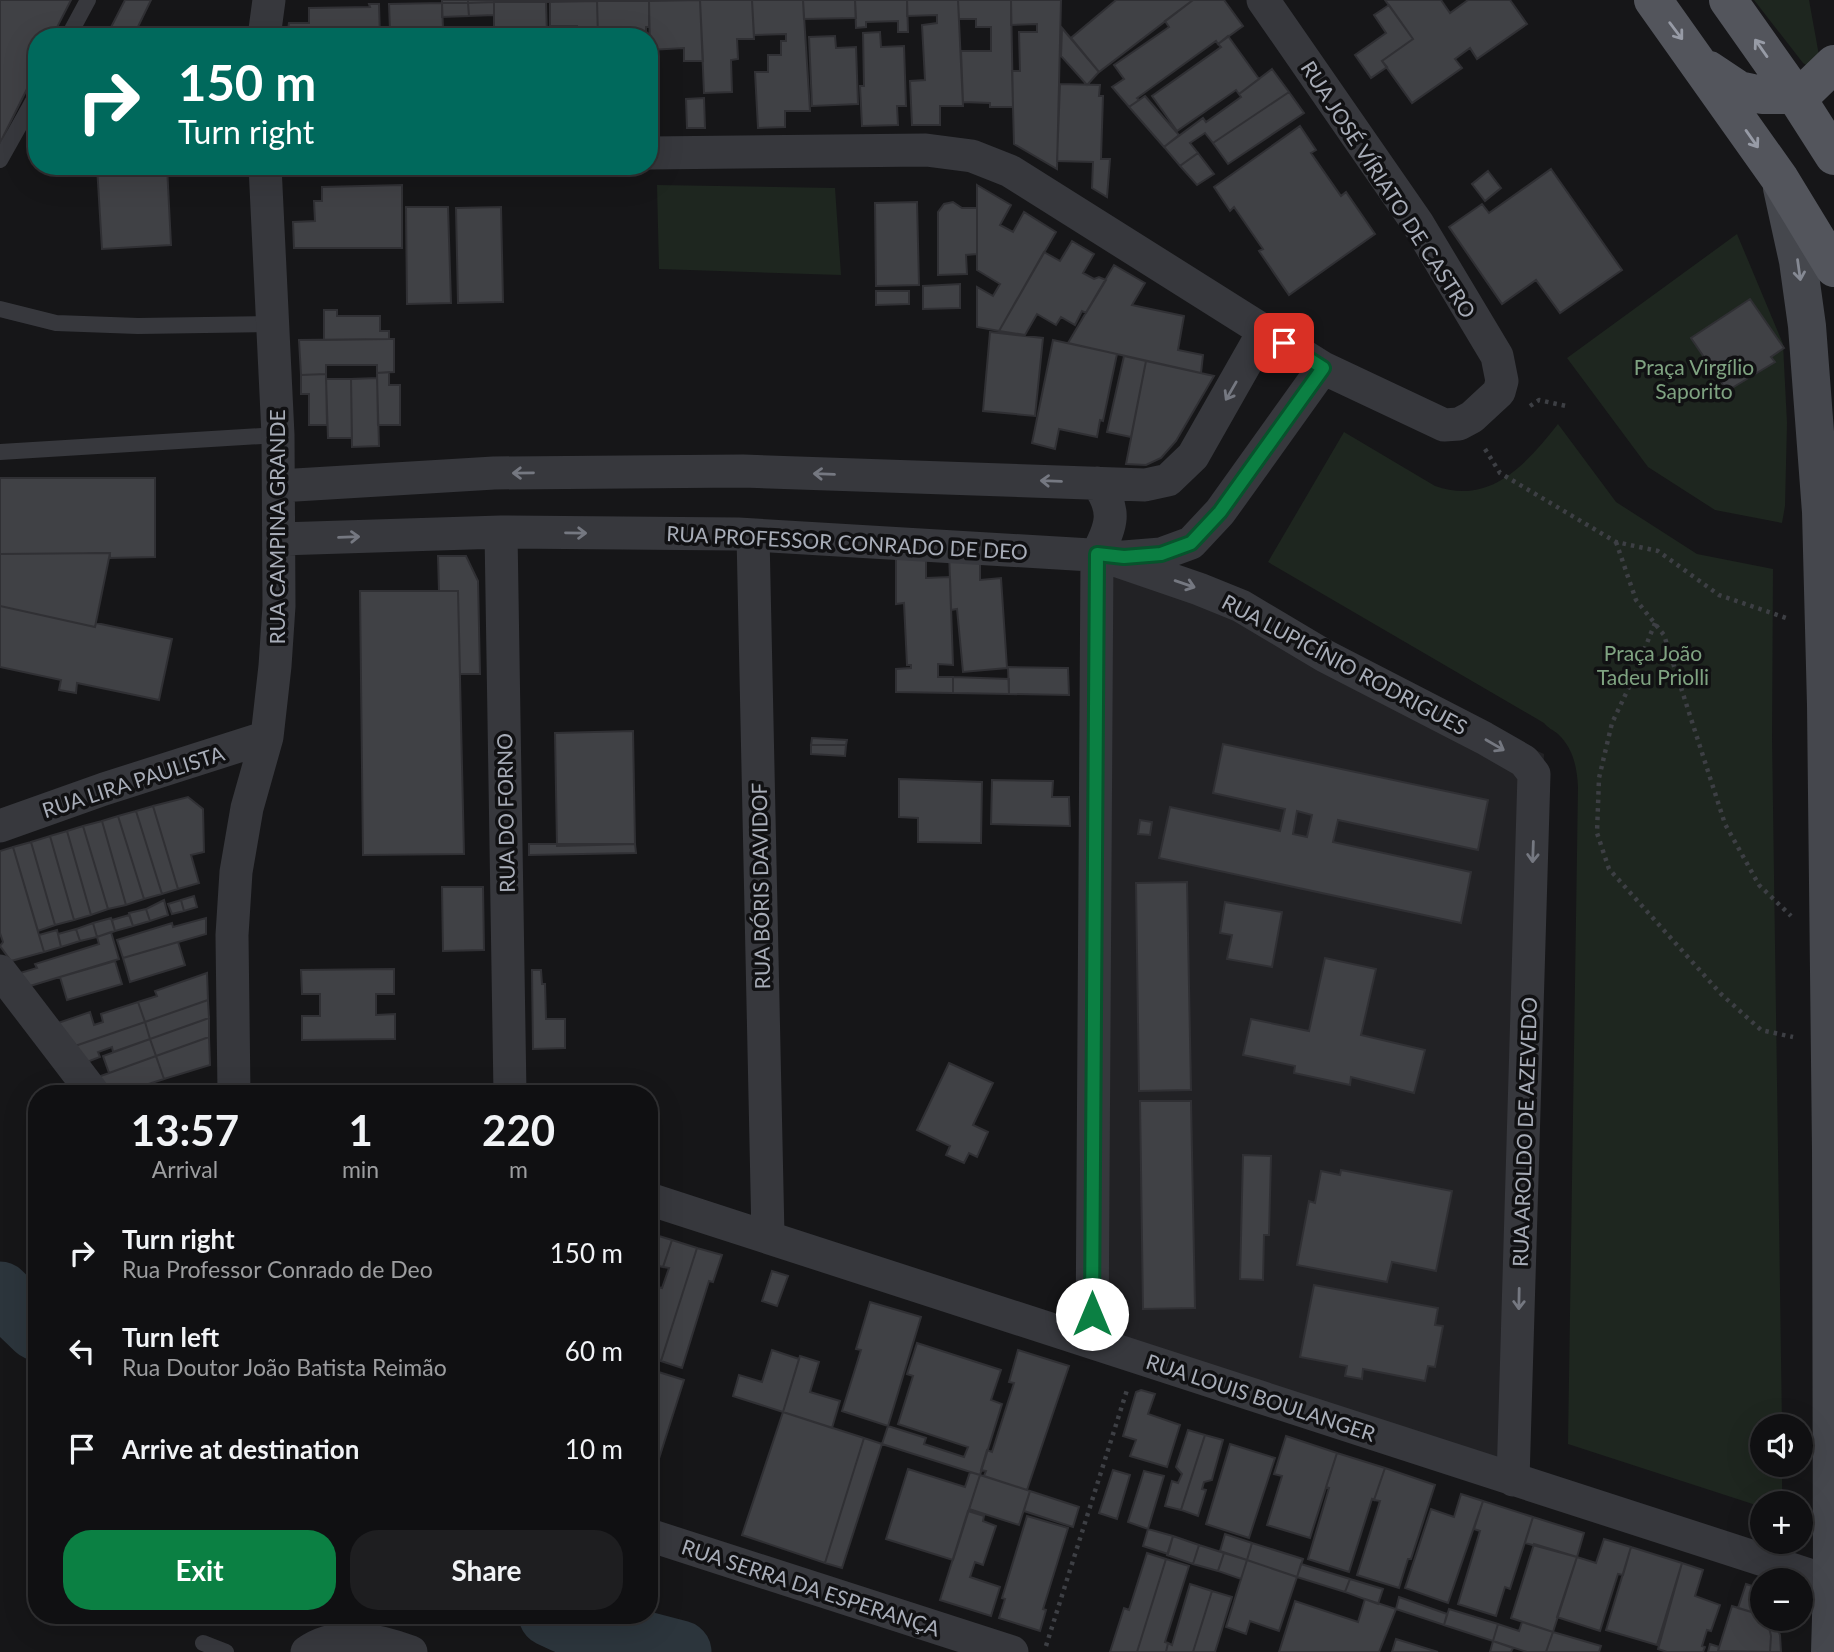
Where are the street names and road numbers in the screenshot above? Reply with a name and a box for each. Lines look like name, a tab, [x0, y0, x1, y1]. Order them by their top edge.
street label: RUA JOSÉ VÍRIATO DE CASTRO	[1296, 56, 1482, 322]
street label: RUA CAMPINA GRANDE	[264, 409, 289, 645]
street label: RUA PROFESSOR CONRADO DE DEO	[666, 520, 1028, 564]
street label: RUA LUPICÍNIO RODRIGUES	[1218, 589, 1472, 739]
street label: RUA DO FORNO	[491, 733, 519, 893]
street label: RUA LIRA PAULISTA	[39, 740, 228, 822]
street label: RUA BÓRIS DAVIDOF	[746, 782, 774, 990]
street label: RUA AROLDO DE AZEVEDO	[1507, 997, 1541, 1267]
street label: RUA LOUIS BOULANGER	[1143, 1348, 1380, 1446]
street label: RUA SERRA DA ESPERANÇA	[679, 1533, 944, 1641]

